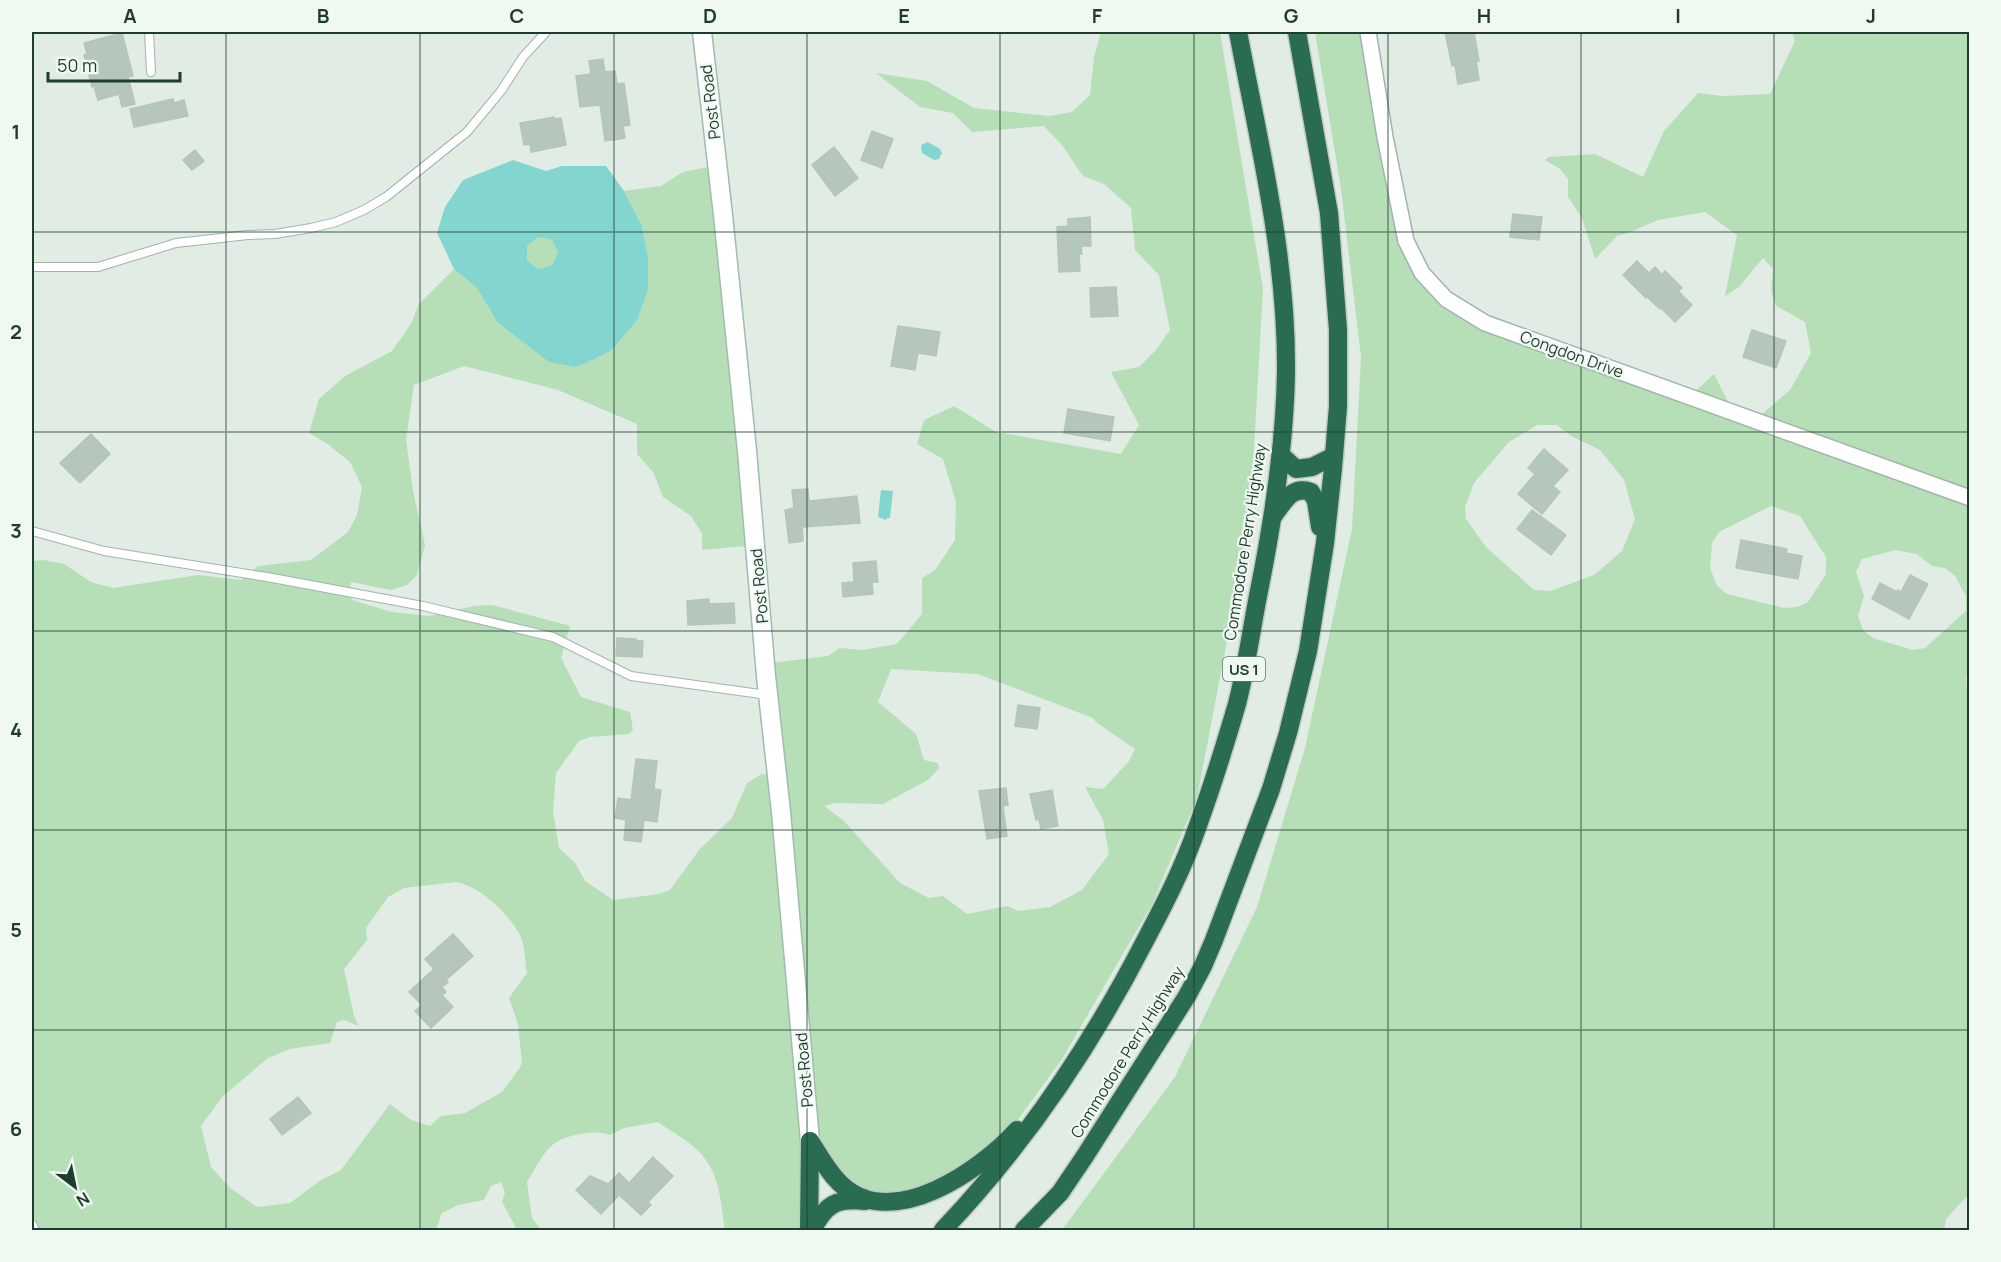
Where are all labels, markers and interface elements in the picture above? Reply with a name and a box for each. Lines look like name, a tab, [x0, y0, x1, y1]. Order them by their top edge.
text: A	[123, 2, 137, 29]
text: B	[317, 2, 330, 29]
text: C	[510, 2, 524, 29]
text: D	[703, 2, 717, 29]
text: E	[898, 2, 910, 29]
text: F	[1092, 2, 1103, 29]
text: G	[1284, 2, 1299, 29]
text: H	[1477, 2, 1491, 29]
text: I	[1675, 2, 1681, 29]
text: J	[1866, 2, 1876, 29]
scale bar	[48, 45, 180, 83]
text: 50 m	[57, 53, 97, 77]
street label: Post Road	[695, 63, 725, 141]
text: 1	[12, 118, 20, 145]
text: 2	[10, 318, 22, 345]
street label: Congdon Drive	[1517, 325, 1627, 383]
street label: Commodore Perry Highway	[1219, 441, 1272, 642]
text: 3	[10, 517, 22, 544]
street label: Post Road	[745, 548, 773, 624]
road number: US 1	[1223, 657, 1265, 681]
text: 4	[10, 716, 22, 743]
text: 5	[10, 916, 22, 943]
street label: Commodore Perry Highway	[1065, 961, 1189, 1142]
street label: Post Road	[790, 1032, 818, 1108]
text: 6	[10, 1115, 22, 1142]
north arrow	[45, 1157, 105, 1217]
text: N	[72, 1187, 94, 1212]

